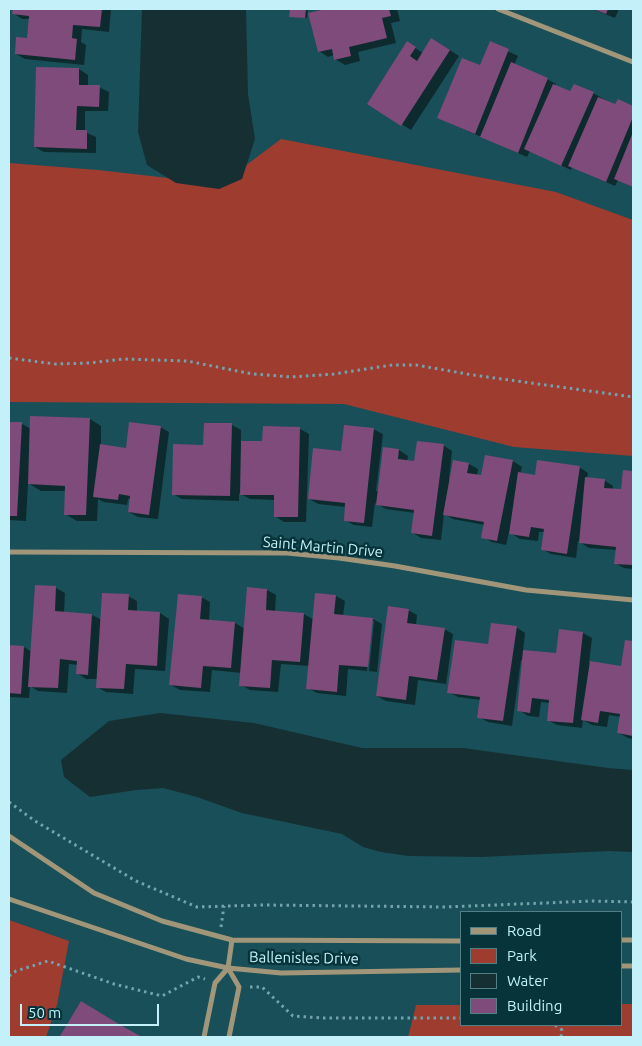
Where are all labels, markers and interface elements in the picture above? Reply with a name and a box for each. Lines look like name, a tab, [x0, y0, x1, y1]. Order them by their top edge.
street label: Saint Martin Drive	[262, 533, 384, 561]
legend	[460, 911, 622, 1026]
text: Road	[507, 922, 542, 939]
text: Park	[507, 947, 537, 964]
street label: Ballenisles Drive	[249, 948, 359, 968]
text: Water	[507, 972, 548, 989]
scale bar	[22, 994, 161, 1026]
text: Building	[507, 997, 562, 1014]
text: 50 m	[28, 1004, 61, 1021]

